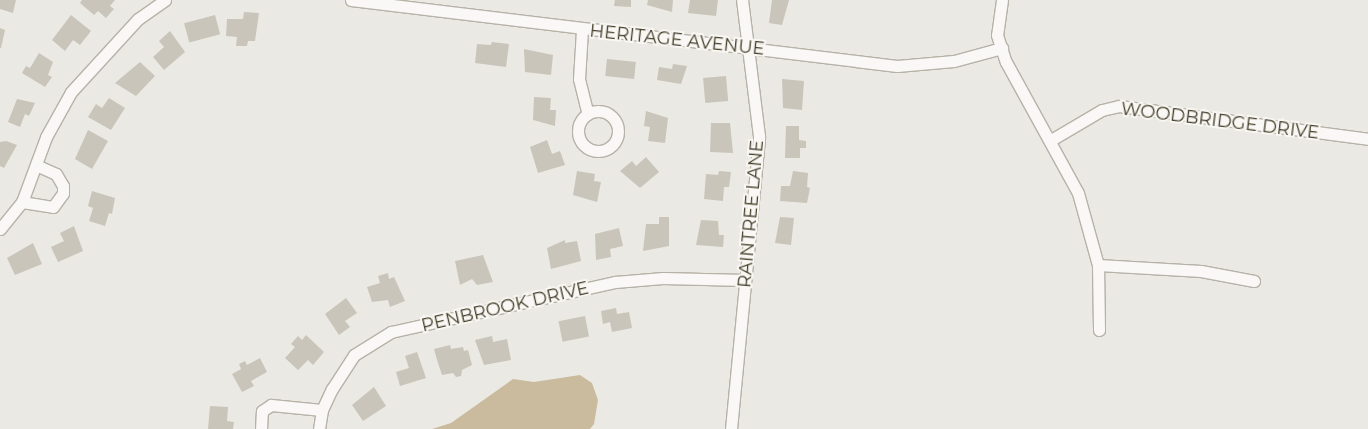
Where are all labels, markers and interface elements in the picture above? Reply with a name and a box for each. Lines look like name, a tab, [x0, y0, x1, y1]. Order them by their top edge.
street label: HERITAGE AVENUE	[588, 20, 766, 60]
street label: WOODBRIDGE DRIVE	[1120, 98, 1320, 144]
street label: RAINTREE LANE	[734, 139, 768, 289]
street label: PENBROOK DRIVE	[419, 277, 591, 337]

